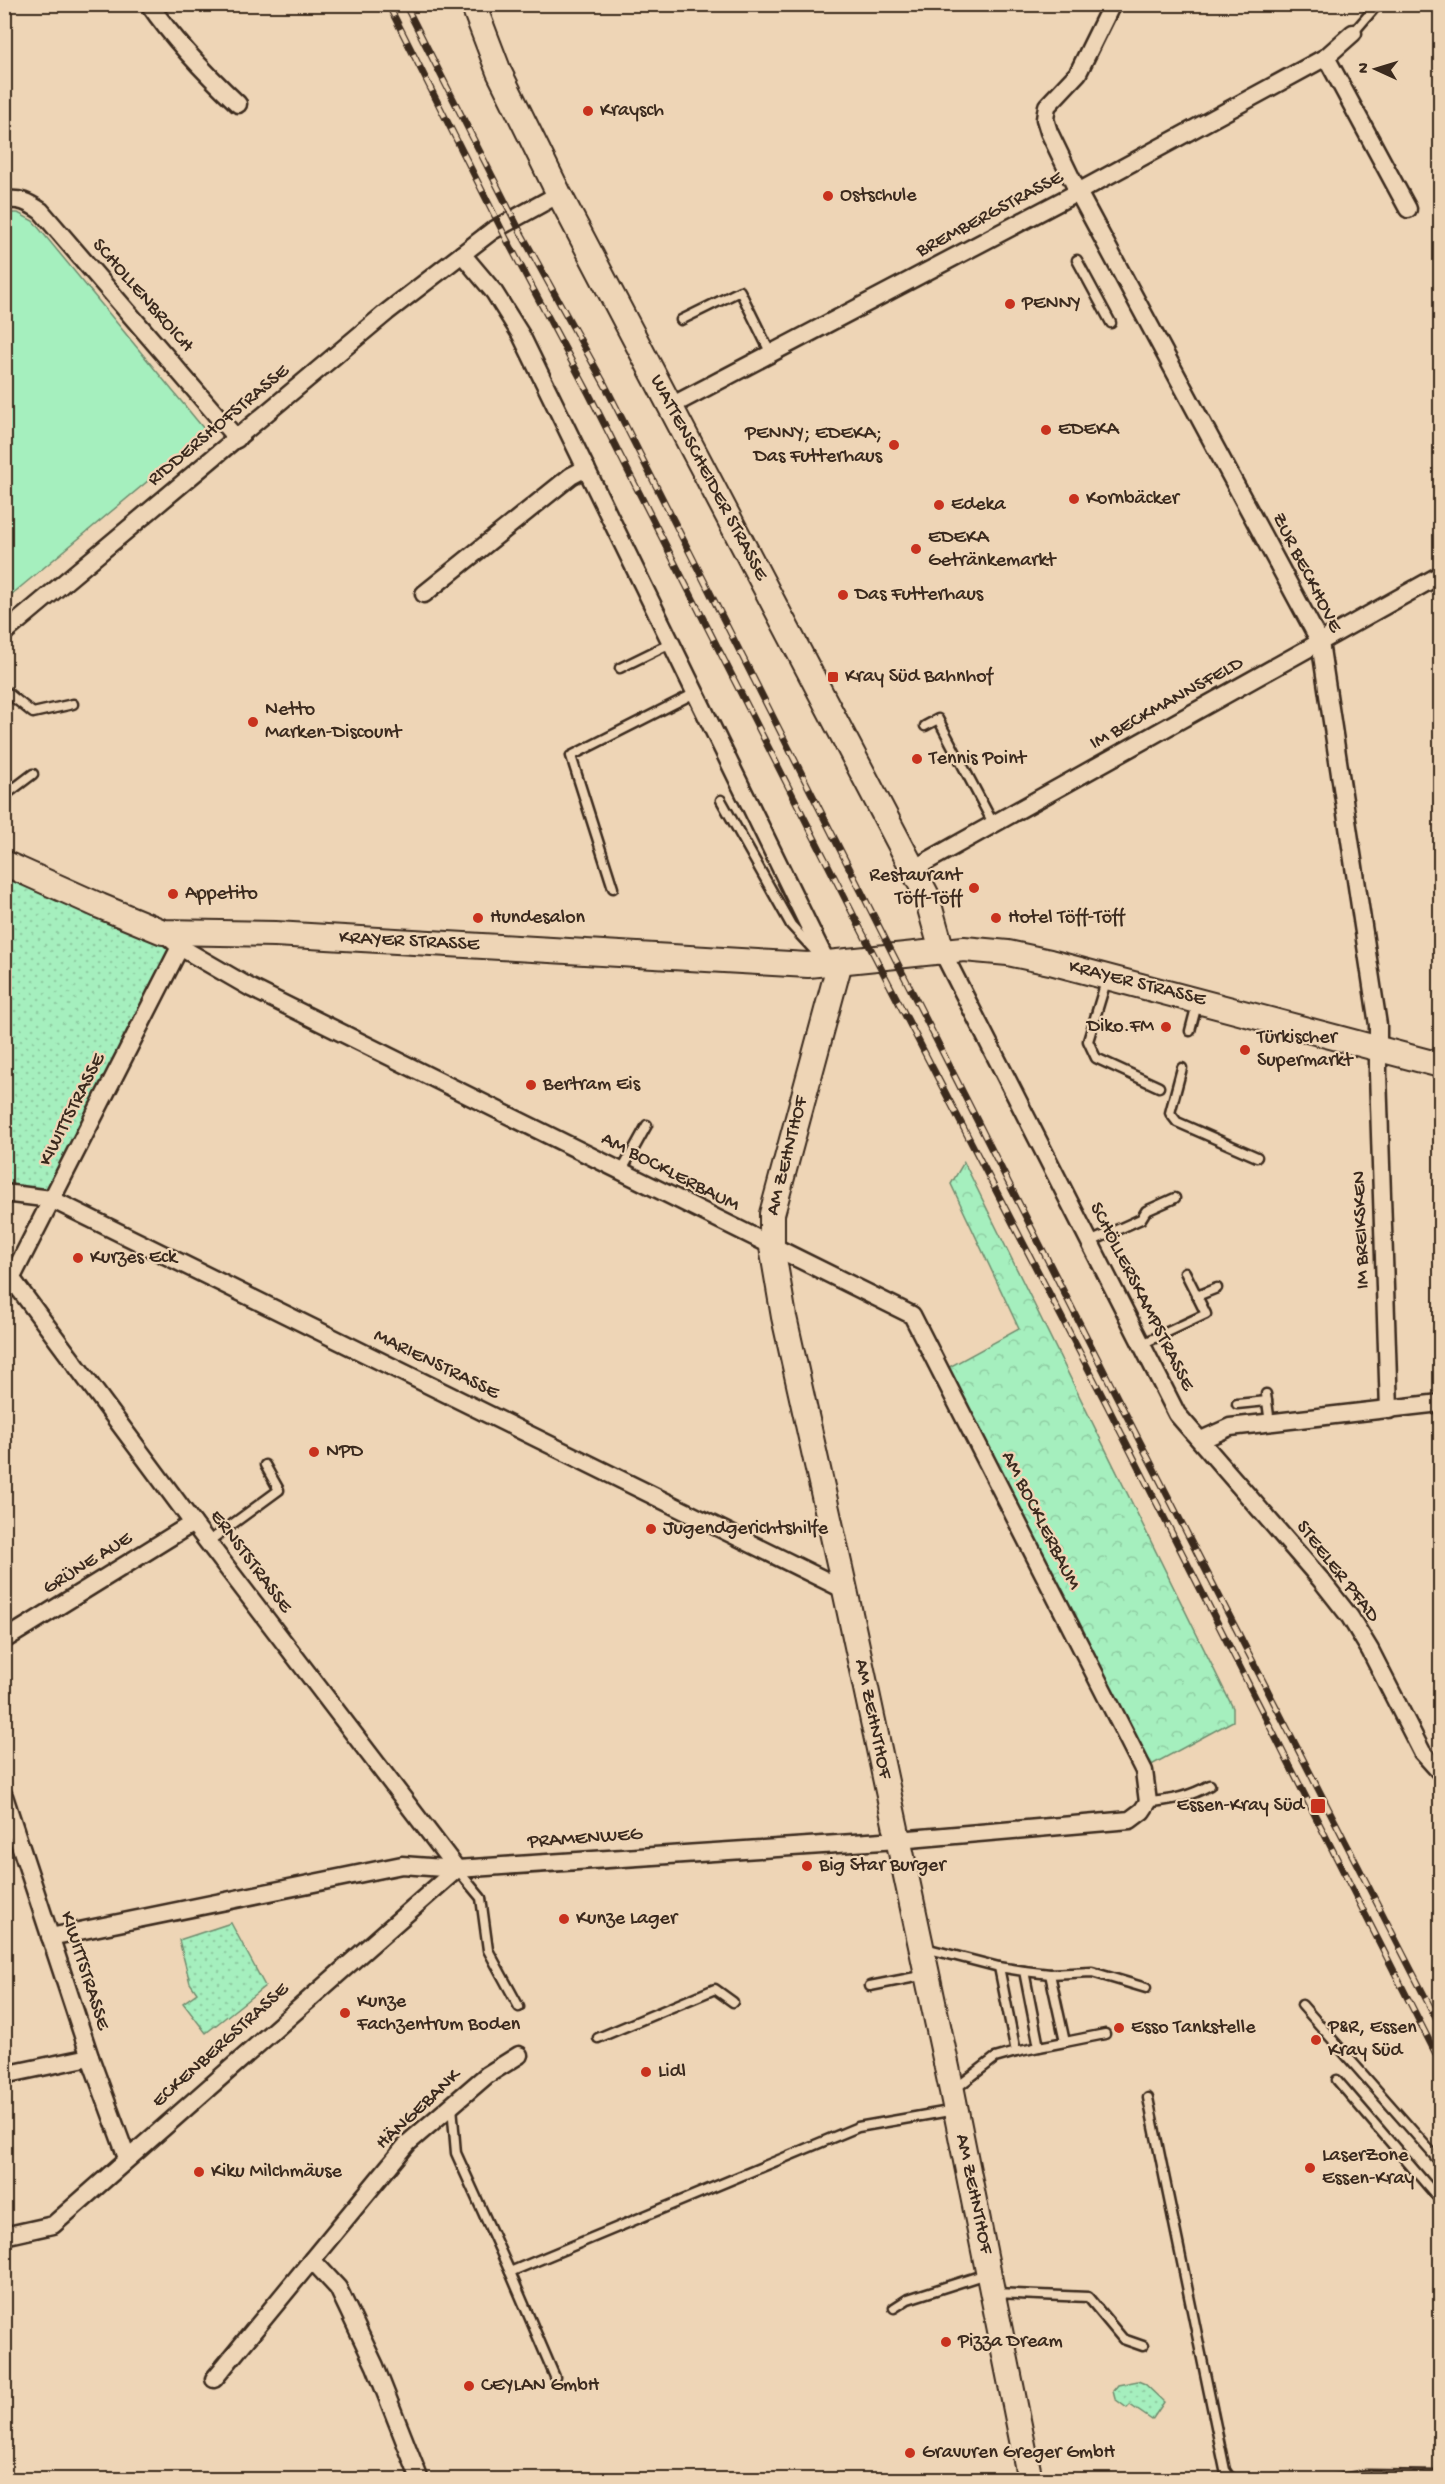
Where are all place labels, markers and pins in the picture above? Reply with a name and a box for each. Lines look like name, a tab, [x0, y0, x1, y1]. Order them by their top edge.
place label: Kraysch	[600, 100, 664, 123]
marker: Kraysch	[581, 104, 595, 118]
place label: Ostschule	[840, 185, 917, 208]
marker: Ostschule	[821, 189, 835, 203]
place label: PENNY	[1021, 293, 1081, 316]
marker: PENNY	[1003, 297, 1017, 311]
place label: EDEKA	[1058, 419, 1120, 442]
place label: PENNY; EDEKA; Das Futterhaus	[744, 423, 883, 469]
marker: EDEKA	[1039, 423, 1053, 437]
marker: PENNY; EDEKA; Das Futterhaus	[887, 438, 901, 452]
place label: Kornbäcker	[1086, 488, 1181, 511]
marker: Kornbäcker	[1067, 492, 1081, 506]
place label: Edeka	[951, 494, 1006, 517]
marker: Edeka	[932, 498, 946, 512]
place label: EDEKA Getränkemarkt	[928, 527, 1057, 573]
marker: EDEKA Getränkemarkt	[909, 542, 923, 556]
place label: Das Futterhaus	[853, 584, 984, 607]
marker: Das Futterhaus	[836, 588, 850, 602]
place label: Kray Süd Bahnhof	[845, 666, 995, 689]
marker: Kray Süd Bahnhof	[826, 670, 840, 684]
place label: Netto Marken-Discount	[265, 699, 403, 745]
marker: Netto Marken-Discount	[246, 715, 260, 729]
place label: Tennis Point	[928, 748, 1028, 771]
marker: Tennis Point	[910, 752, 924, 766]
place label: Restaurant Töff-Töff	[869, 865, 964, 911]
marker: Restaurant Töff-Töff	[967, 881, 981, 895]
place label: Appetito	[185, 883, 258, 906]
marker: Appetito	[166, 887, 180, 901]
place label: Hundesalon	[490, 907, 586, 930]
place label: Hotel Töff-Töff	[1008, 907, 1126, 930]
marker: Hundesalon	[471, 911, 485, 925]
marker: Hotel Töff-Töff	[989, 911, 1003, 925]
place label: Diko.FM	[1085, 1016, 1154, 1039]
marker: Diko.FM	[1159, 1020, 1173, 1034]
place label: Türkischer Supermarkt	[1256, 1027, 1354, 1073]
marker: Türkischer Supermarkt	[1238, 1043, 1252, 1057]
place label: Bertram Eis	[542, 1074, 641, 1097]
marker: Bertram Eis	[524, 1078, 538, 1092]
place label: Kurzes Eck	[90, 1247, 179, 1270]
marker: Kurzes Eck	[71, 1251, 85, 1265]
place label: NPD	[326, 1441, 364, 1464]
marker: NPD	[307, 1445, 321, 1459]
place label: Jugendgerichtshilfe	[663, 1518, 829, 1541]
marker: Jugendgerichtshilfe	[644, 1522, 658, 1536]
place label: Essen-Kray Süd	[1177, 1795, 1306, 1818]
marker: Essen-Kray Süd	[1309, 1797, 1327, 1815]
place label: Big Star Burger	[818, 1855, 947, 1878]
marker: Big Star Burger	[800, 1859, 814, 1873]
place label: Kunze Lager	[576, 1908, 679, 1931]
marker: Kunze Lager	[557, 1912, 571, 1926]
place label: Kunze Fachzentrum Boden	[356, 1991, 521, 2037]
marker: Kunze Fachzentrum Boden	[338, 2006, 352, 2020]
place label: Esso Tankstelle	[1131, 2017, 1256, 2040]
place label: P&R, Essen Kray Süd	[1327, 2017, 1417, 2063]
marker: Esso Tankstelle	[1112, 2021, 1126, 2035]
marker: P&R, Essen Kray Süd	[1309, 2033, 1323, 2047]
place label: Lidl	[658, 2061, 686, 2084]
marker: Lidl	[639, 2065, 653, 2079]
place label: LaserZone Essen-Kray	[1322, 2145, 1414, 2191]
place label: Kiku Milchmäuse	[211, 2161, 343, 2184]
marker: LaserZone Essen-Kray	[1303, 2161, 1317, 2175]
marker: Kiku Milchmäuse	[192, 2165, 206, 2179]
place label: Pizza Dream	[957, 2331, 1063, 2354]
marker: Pizza Dream	[939, 2335, 953, 2349]
place label: CEYLAN GmbH	[481, 2375, 600, 2398]
marker: CEYLAN GmbH	[462, 2379, 476, 2393]
place label: Gravuren Greger GmbH	[922, 2442, 1116, 2465]
marker: Gravuren Greger GmbH	[903, 2446, 917, 2460]

